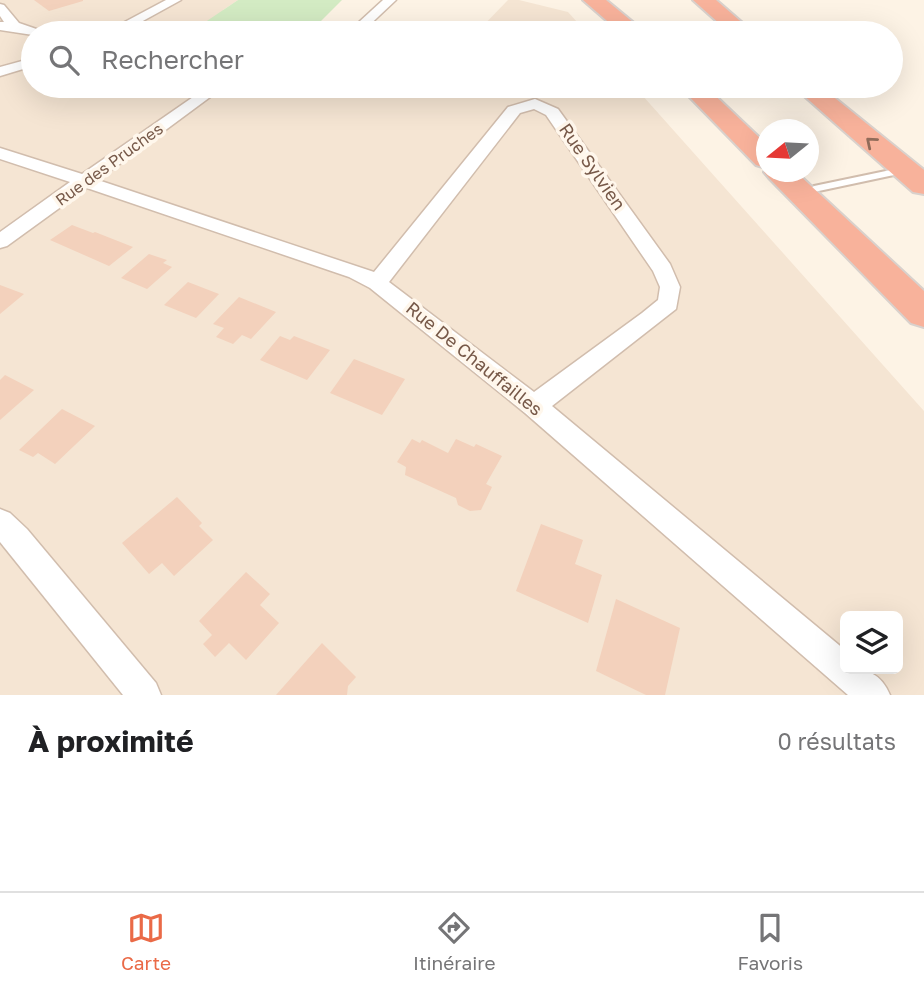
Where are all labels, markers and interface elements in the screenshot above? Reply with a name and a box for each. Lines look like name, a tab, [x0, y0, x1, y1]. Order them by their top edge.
search box	[21, 21, 903, 98]
icon: search	[45, 41, 83, 79]
text: Rechercher	[101, 44, 244, 75]
street label: Rue des Pruches	[51, 118, 167, 210]
street label: Rue Sylvien	[555, 119, 631, 214]
north arrow	[756, 119, 819, 182]
one-way arrow	[867, 137, 879, 150]
street label: Rue De Chauffailles	[402, 297, 547, 420]
map controls	[840, 611, 903, 674]
button: layers	[840, 611, 903, 674]
text: À proximité	[28, 723, 194, 759]
text: 0 résultats	[778, 727, 896, 755]
tab: Carte	[121, 909, 171, 974]
tab: Itinéraire	[413, 909, 496, 974]
tab: Favoris	[738, 909, 803, 974]

